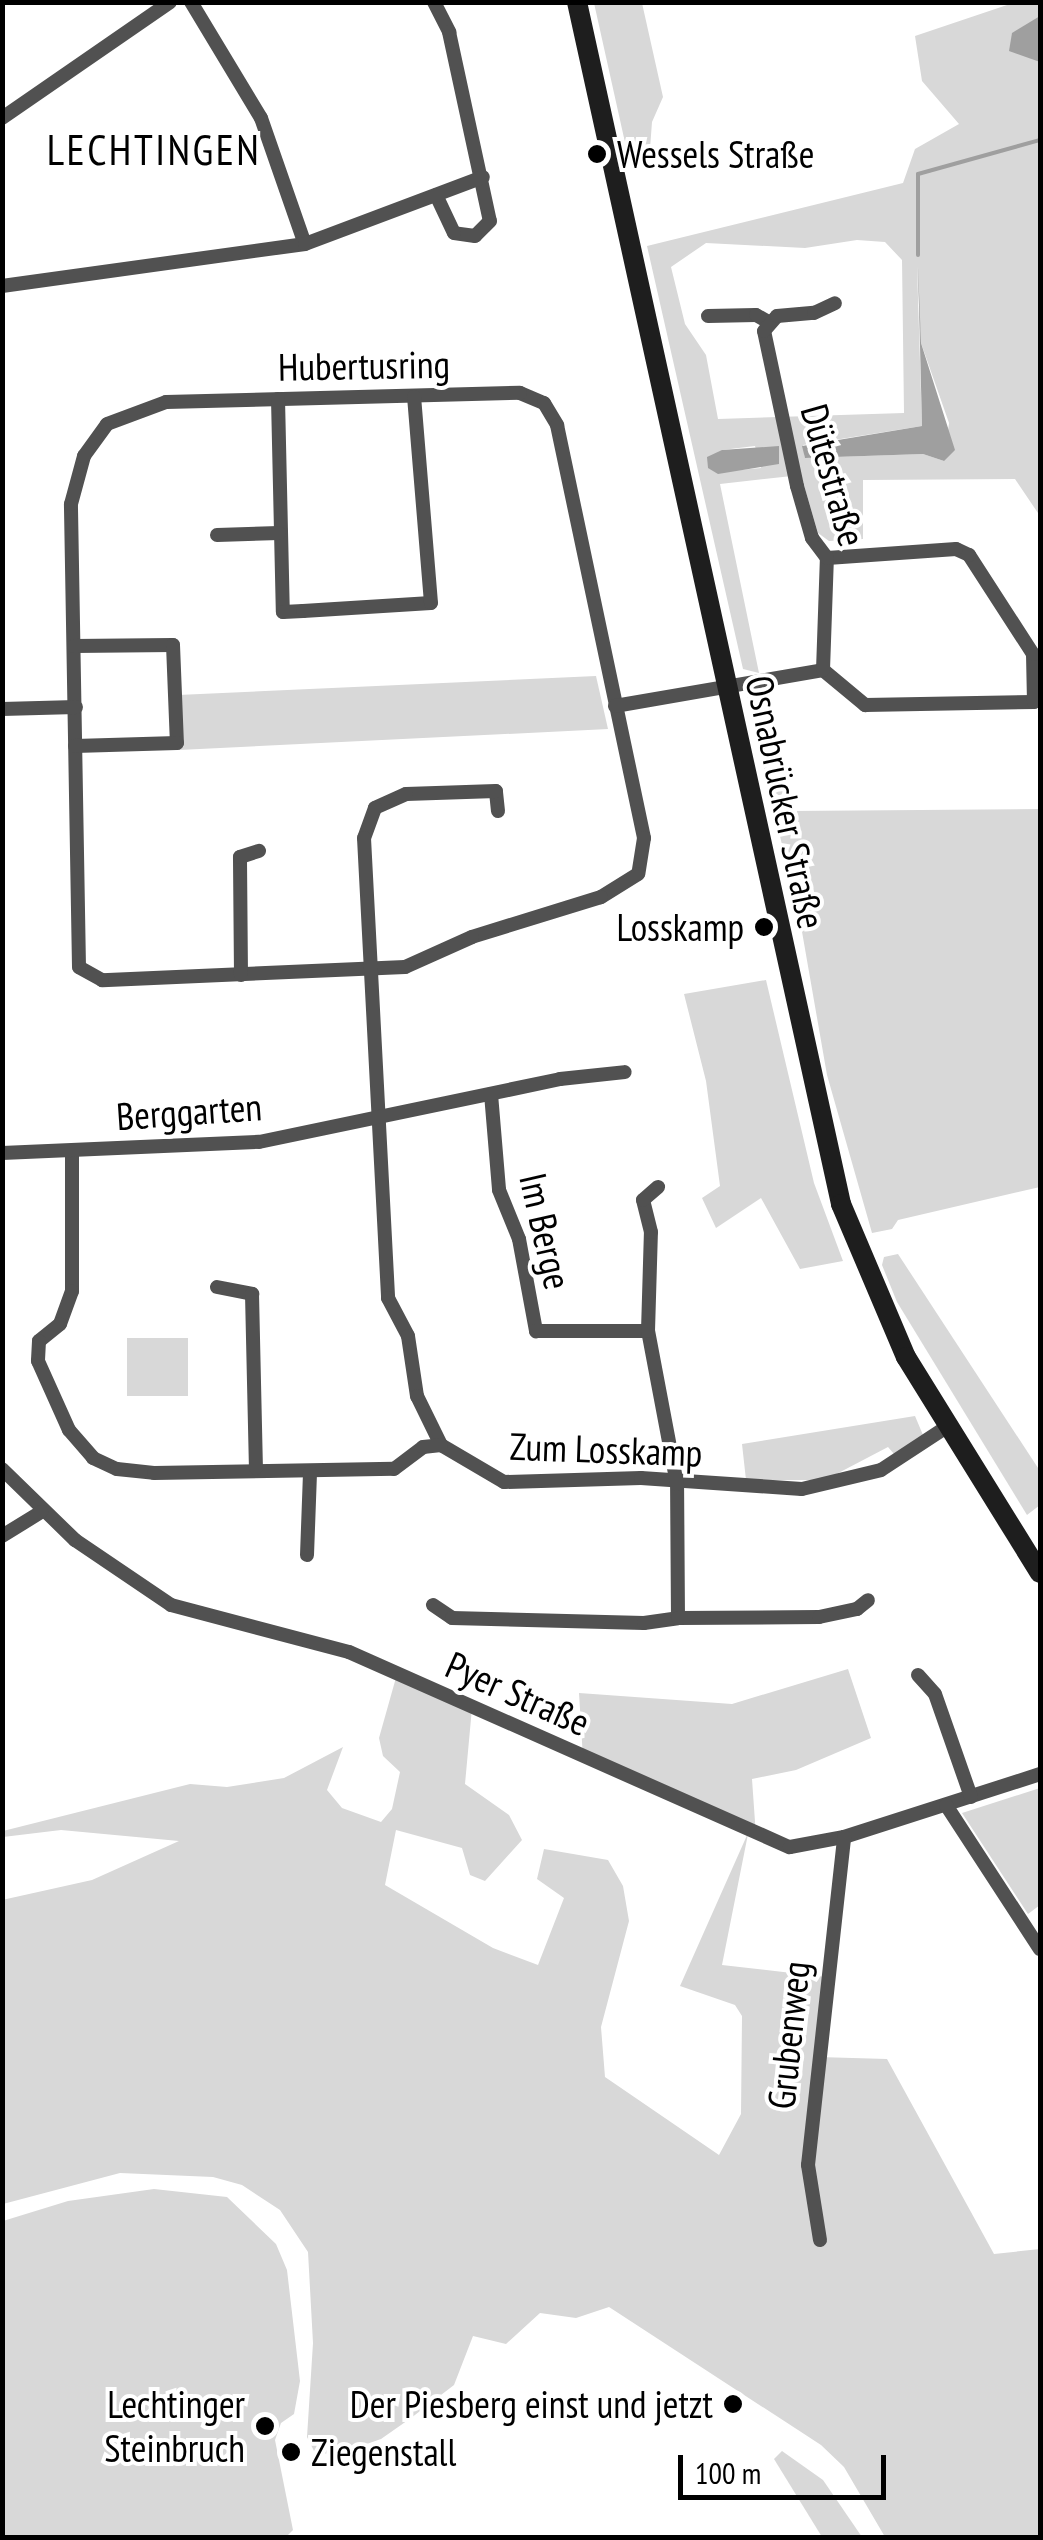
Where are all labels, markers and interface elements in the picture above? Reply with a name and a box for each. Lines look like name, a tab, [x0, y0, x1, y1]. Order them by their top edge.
district label: LECHTINGEN	[47, 125, 261, 175]
place label: Wessels Straße	[617, 131, 815, 177]
marker: Wessels Straße	[586, 143, 608, 165]
street label: Hubertusring	[278, 341, 450, 389]
street label: Dütestraße	[792, 399, 876, 551]
street label: Osnabrücker Straße	[737, 671, 835, 933]
place label: Losskamp	[617, 904, 744, 950]
marker: Losskamp	[753, 916, 775, 938]
street label: Berggarten	[115, 1083, 263, 1139]
street label: Im Berge	[511, 1168, 581, 1294]
street label: Zum Losskamp	[509, 1423, 703, 1475]
street label: Pyer Straße	[439, 1641, 597, 1745]
street label: Grubenweg	[758, 1959, 818, 2111]
place label: Lechtinger Steinbruch	[104, 2381, 245, 2470]
place label: Der Piesberg einst und jetzt	[350, 2381, 713, 2427]
marker: Der Piesberg einst und jetzt	[722, 2393, 744, 2415]
marker: Lechtinger Steinbruch	[254, 2415, 276, 2437]
place label: Ziegenstall	[311, 2429, 456, 2475]
scale bar	[683, 2435, 890, 2497]
marker: Ziegenstall	[280, 2441, 302, 2463]
text: 100 m	[695, 2453, 761, 2492]

